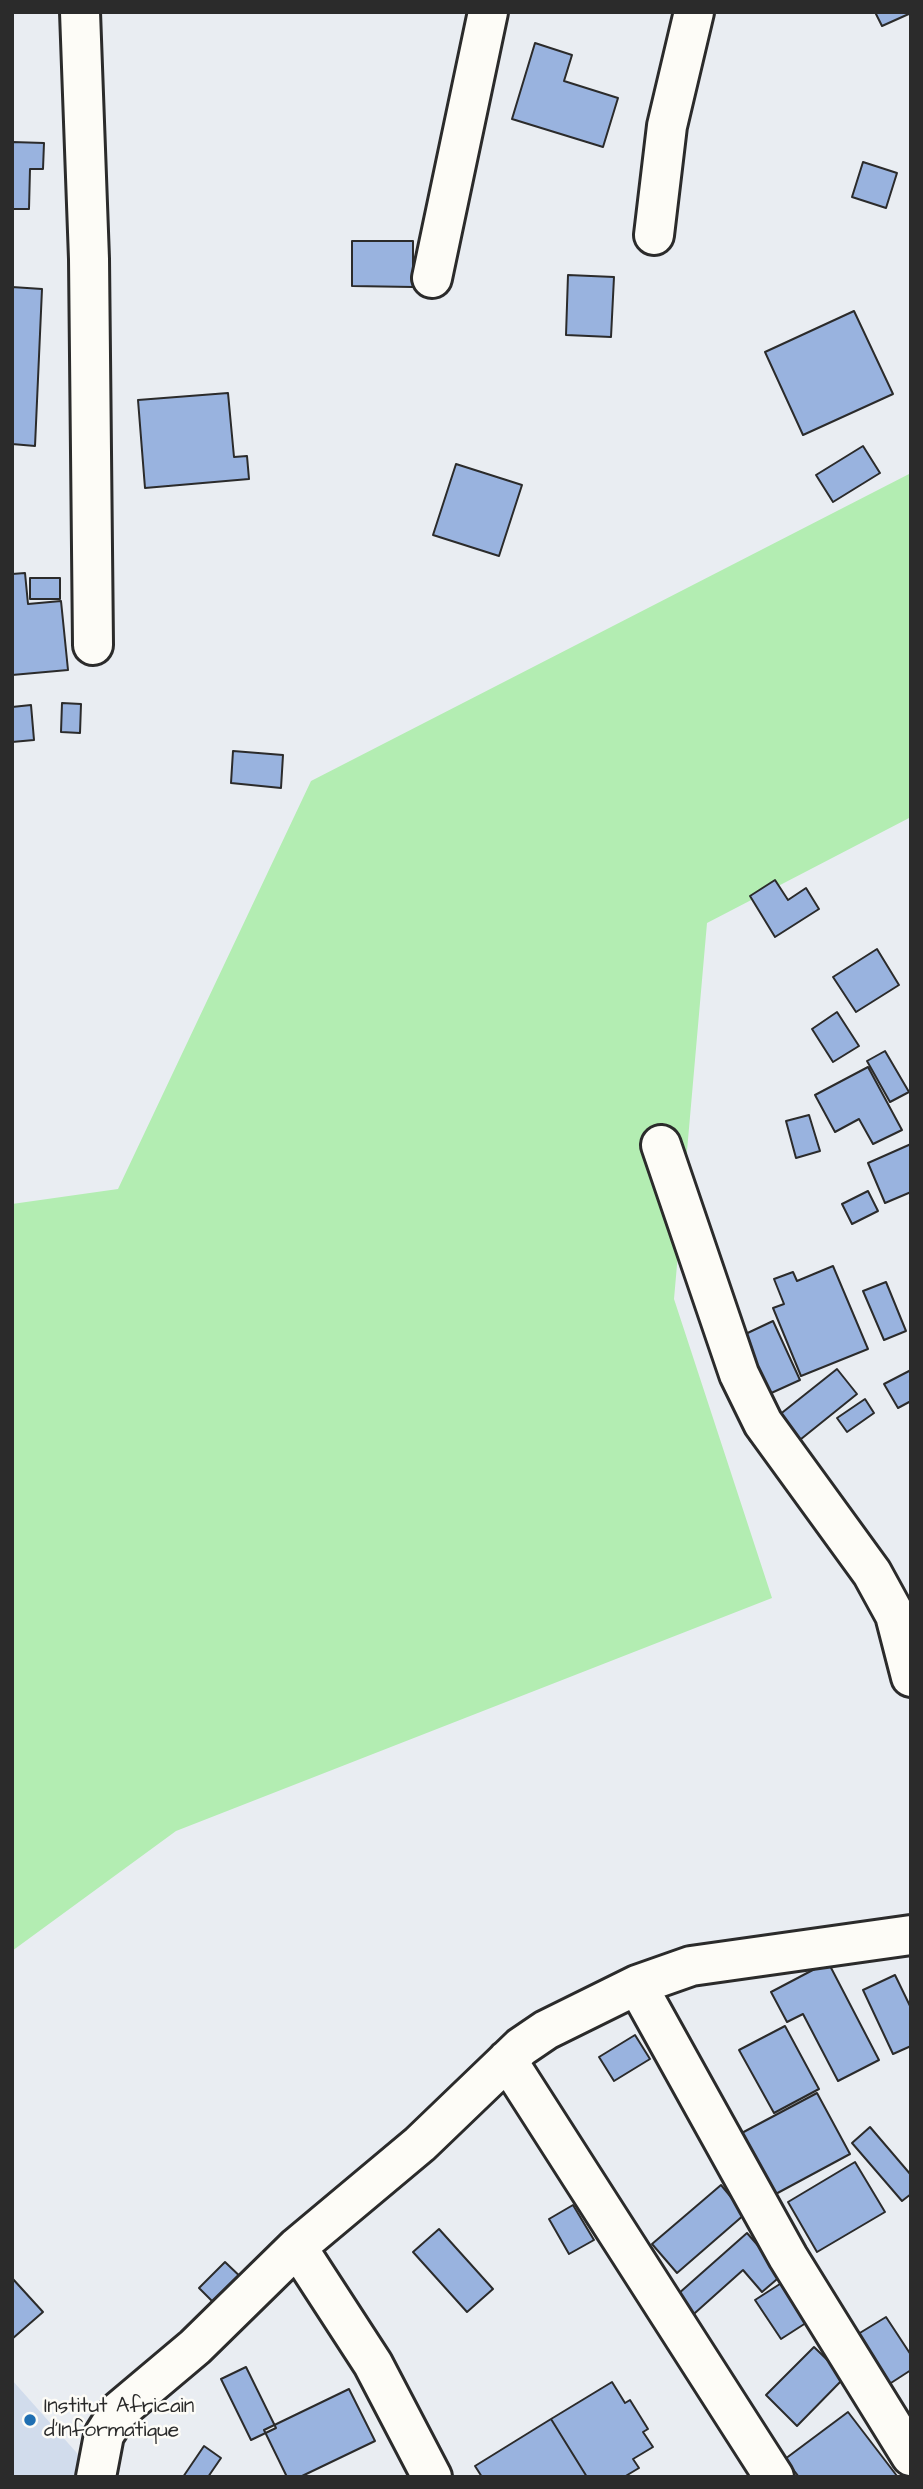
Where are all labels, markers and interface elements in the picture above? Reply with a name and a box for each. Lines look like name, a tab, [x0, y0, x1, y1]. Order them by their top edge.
place label: Institut Africain d'Informatique	[44, 2395, 194, 2445]
marker: Institut Africain d'Informatique	[22, 2412, 38, 2428]

